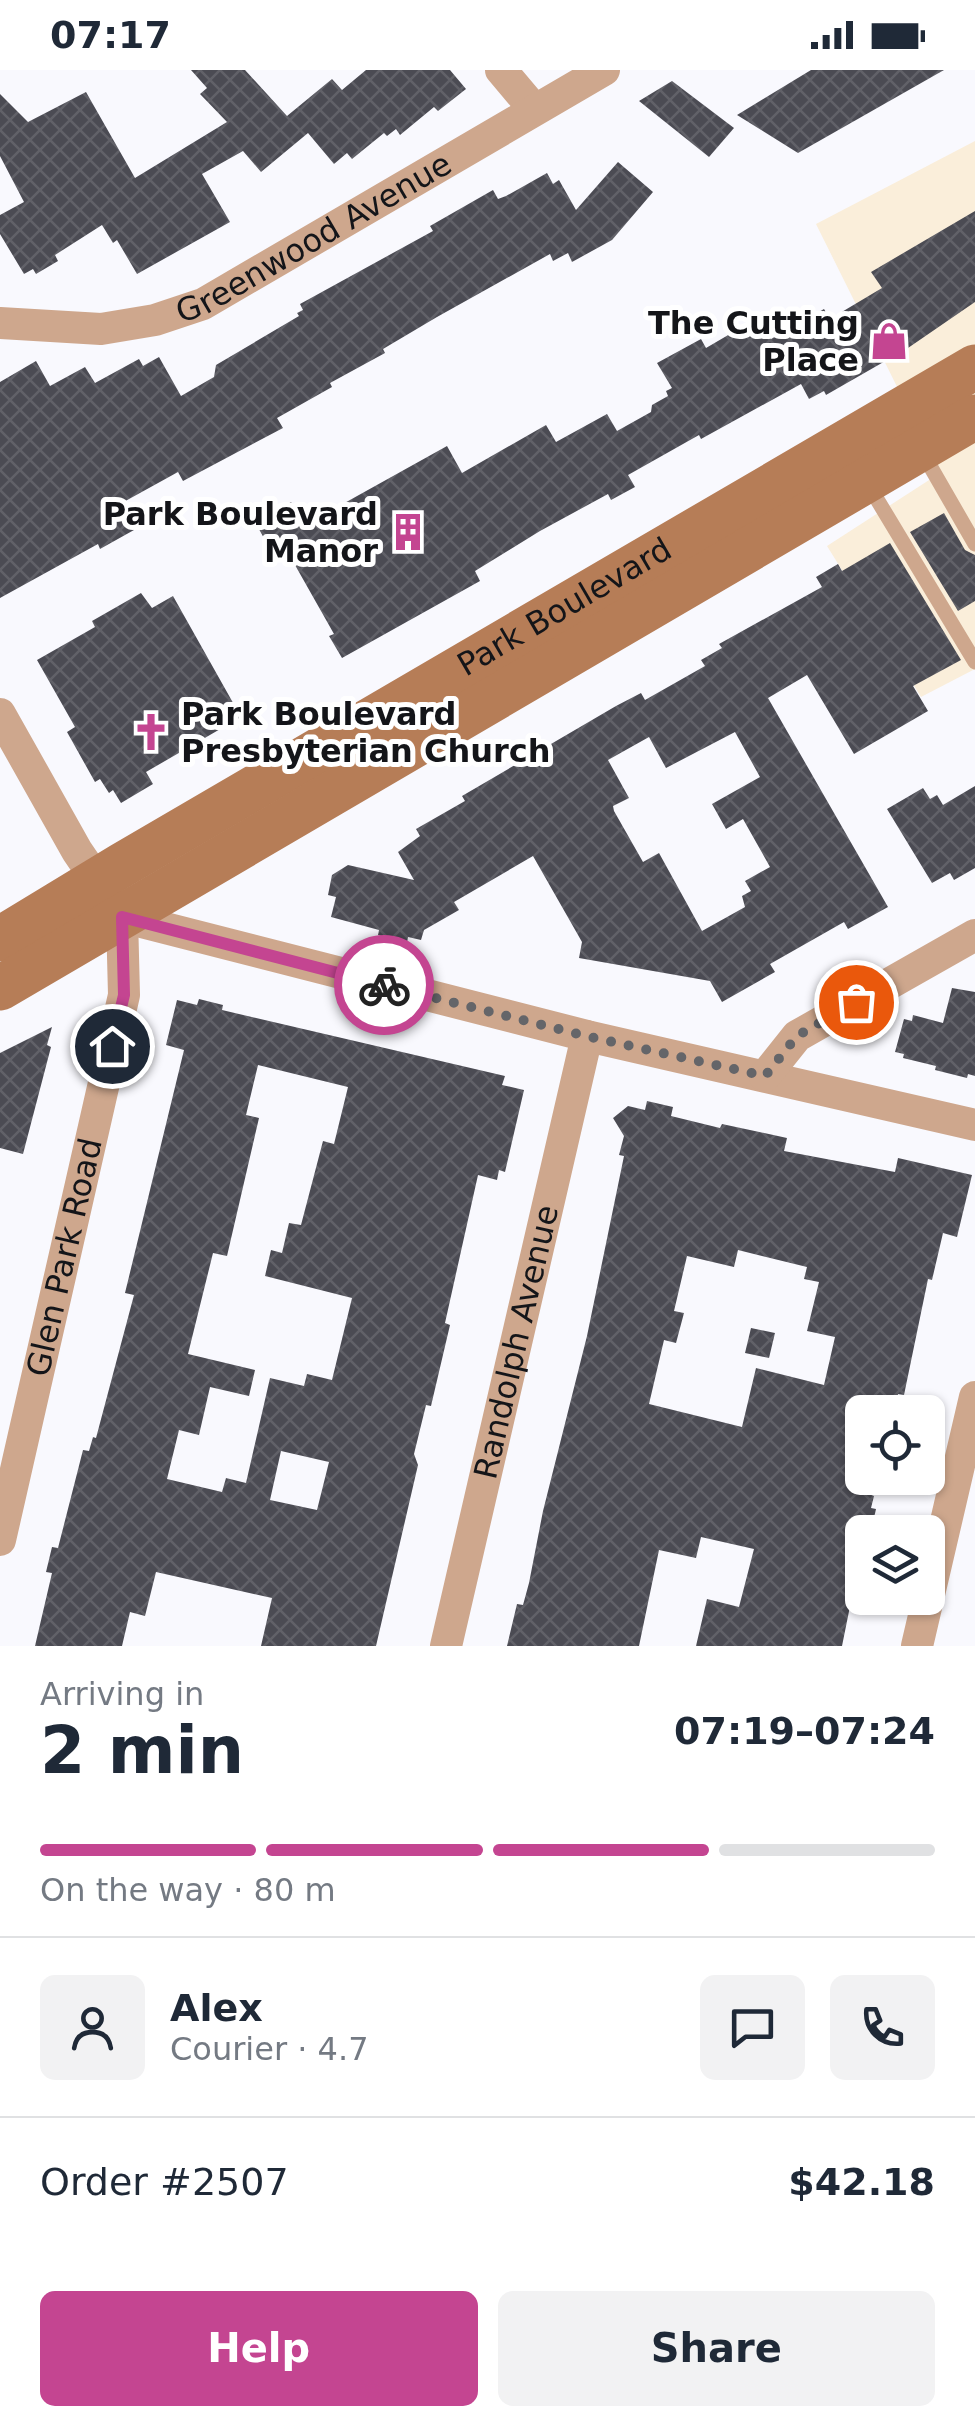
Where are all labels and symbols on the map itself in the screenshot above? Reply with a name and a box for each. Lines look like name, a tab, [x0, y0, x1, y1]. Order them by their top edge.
street label: Greenwood Avenue	[171, 144, 458, 331]
place label: The Cutting Place	[648, 304, 859, 379]
shop icon: The Cutting Place	[868, 320, 910, 362]
place label: Park Boulevard Manor	[103, 495, 378, 570]
building icon: Park Boulevard Manor	[387, 511, 429, 553]
street label: Park Boulevard	[451, 529, 678, 684]
place label: Park Boulevard Presbyterian Church	[181, 695, 551, 770]
church icon: Park Boulevard Presbyterian Church	[130, 711, 172, 753]
courier	[334, 935, 434, 1035]
pin	[814, 960, 899, 1045]
pin	[70, 1004, 155, 1089]
street label: Glen Park Road	[19, 1134, 110, 1380]
street label: Randolph Avenue	[466, 1201, 566, 1483]

